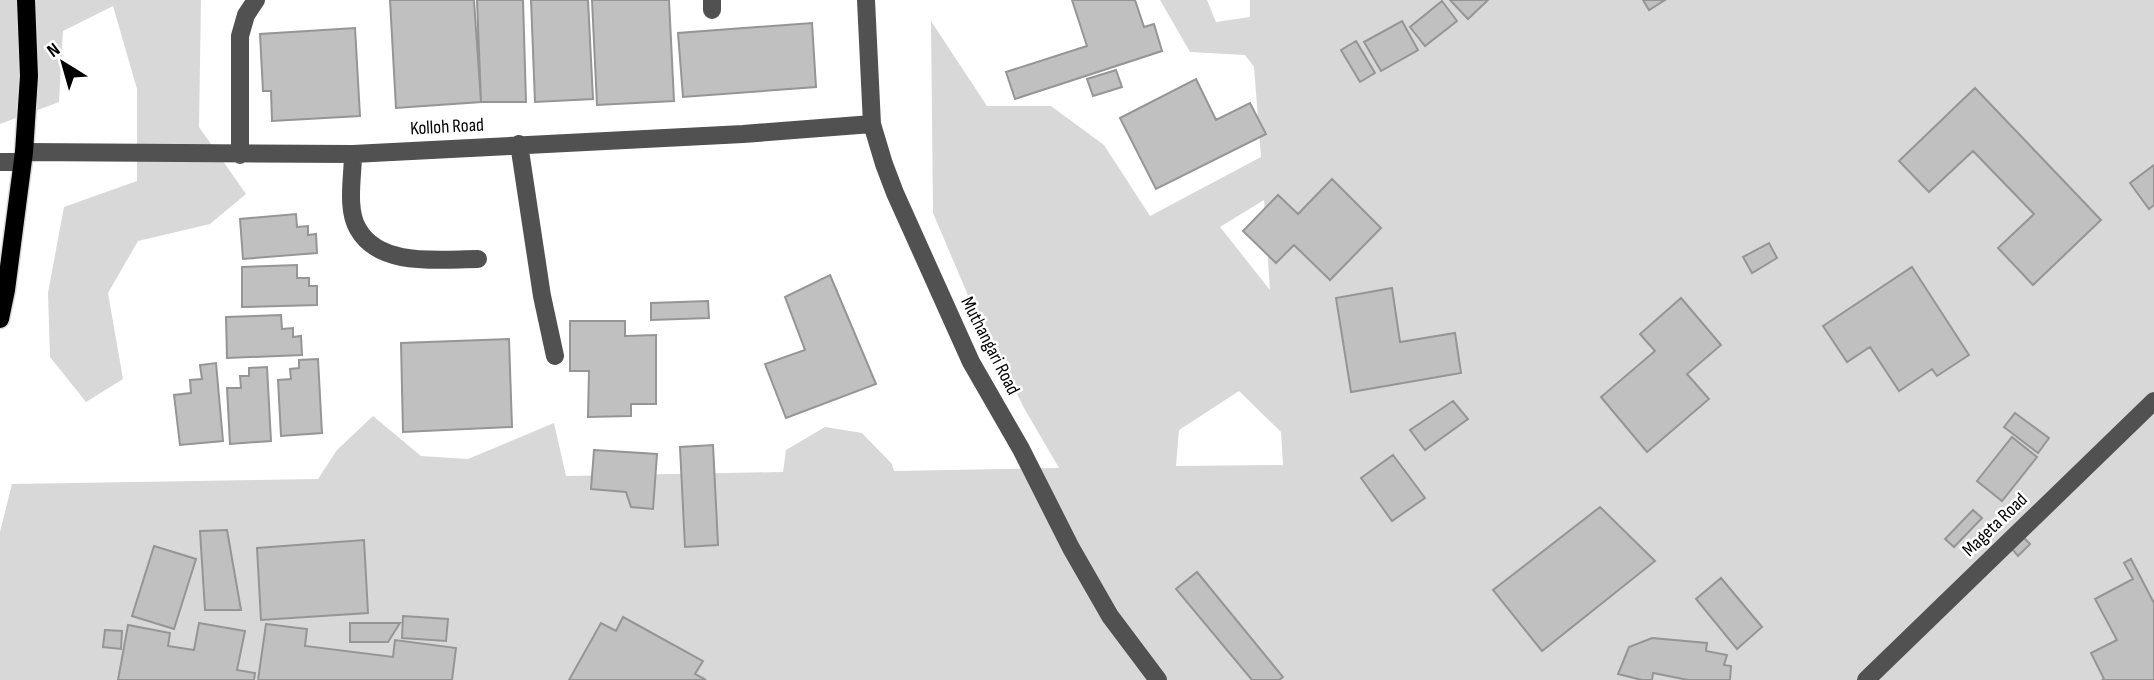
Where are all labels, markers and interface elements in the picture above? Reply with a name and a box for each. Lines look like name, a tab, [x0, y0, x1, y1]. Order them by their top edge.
north arrow	[28, 28, 98, 98]
text: N	[43, 38, 65, 63]
street label: Kolloh Road	[409, 114, 485, 140]
street label: Muthangari Road	[955, 293, 1025, 399]
street label: Mageta Road	[1958, 488, 2032, 562]

